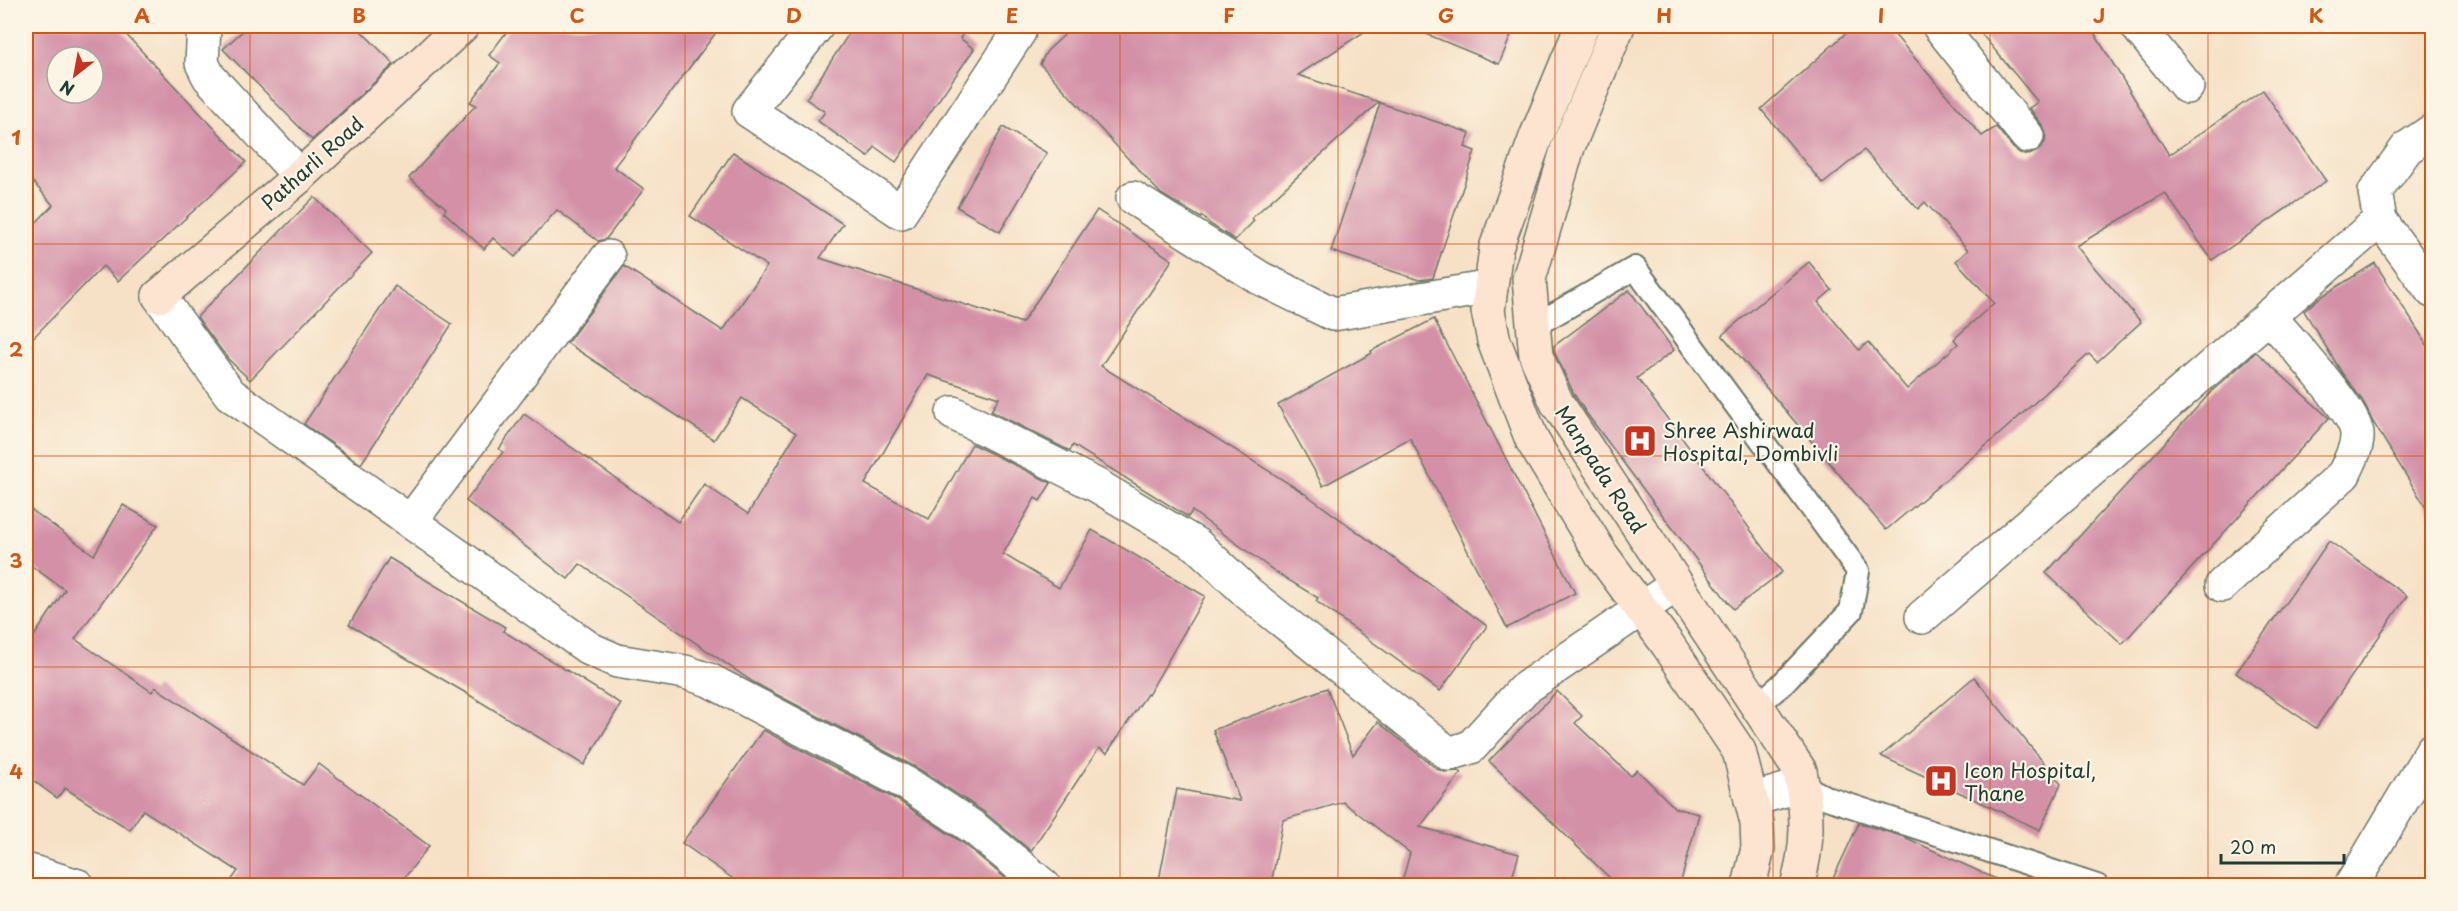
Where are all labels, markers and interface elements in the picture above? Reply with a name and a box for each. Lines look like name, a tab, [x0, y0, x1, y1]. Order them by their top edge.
text: A	[134, 0, 150, 30]
text: B	[352, 0, 366, 30]
text: C	[569, 0, 585, 30]
text: D	[786, 0, 802, 30]
text: E	[1006, 0, 1018, 30]
text: F	[1223, 0, 1235, 30]
text: G	[1438, 0, 1454, 30]
text: H	[1656, 0, 1672, 30]
text: I	[1878, 0, 1884, 30]
text: J	[2093, 0, 2105, 30]
text: K	[2309, 0, 2324, 30]
north arrow	[45, 45, 105, 105]
text: N	[55, 75, 78, 102]
street label: Patharli Road	[254, 109, 370, 217]
text: 1	[11, 122, 21, 152]
text: 2	[9, 334, 23, 364]
street label: Manpada Road	[1548, 399, 1654, 539]
place label: Shree Ashirwad Hospital, Dombivli	[1663, 415, 1838, 468]
hospital icon: Shree Ashirwad Hospital, Dombivli	[1622, 423, 1658, 459]
text: 3	[9, 545, 23, 575]
place label: Icon Hospital, Thane	[1964, 755, 2096, 808]
text: 4	[9, 756, 23, 786]
hospital icon: Icon Hospital, Thane	[1923, 763, 1959, 799]
scale bar	[2221, 827, 2344, 865]
text: 20 m	[2230, 833, 2276, 860]

